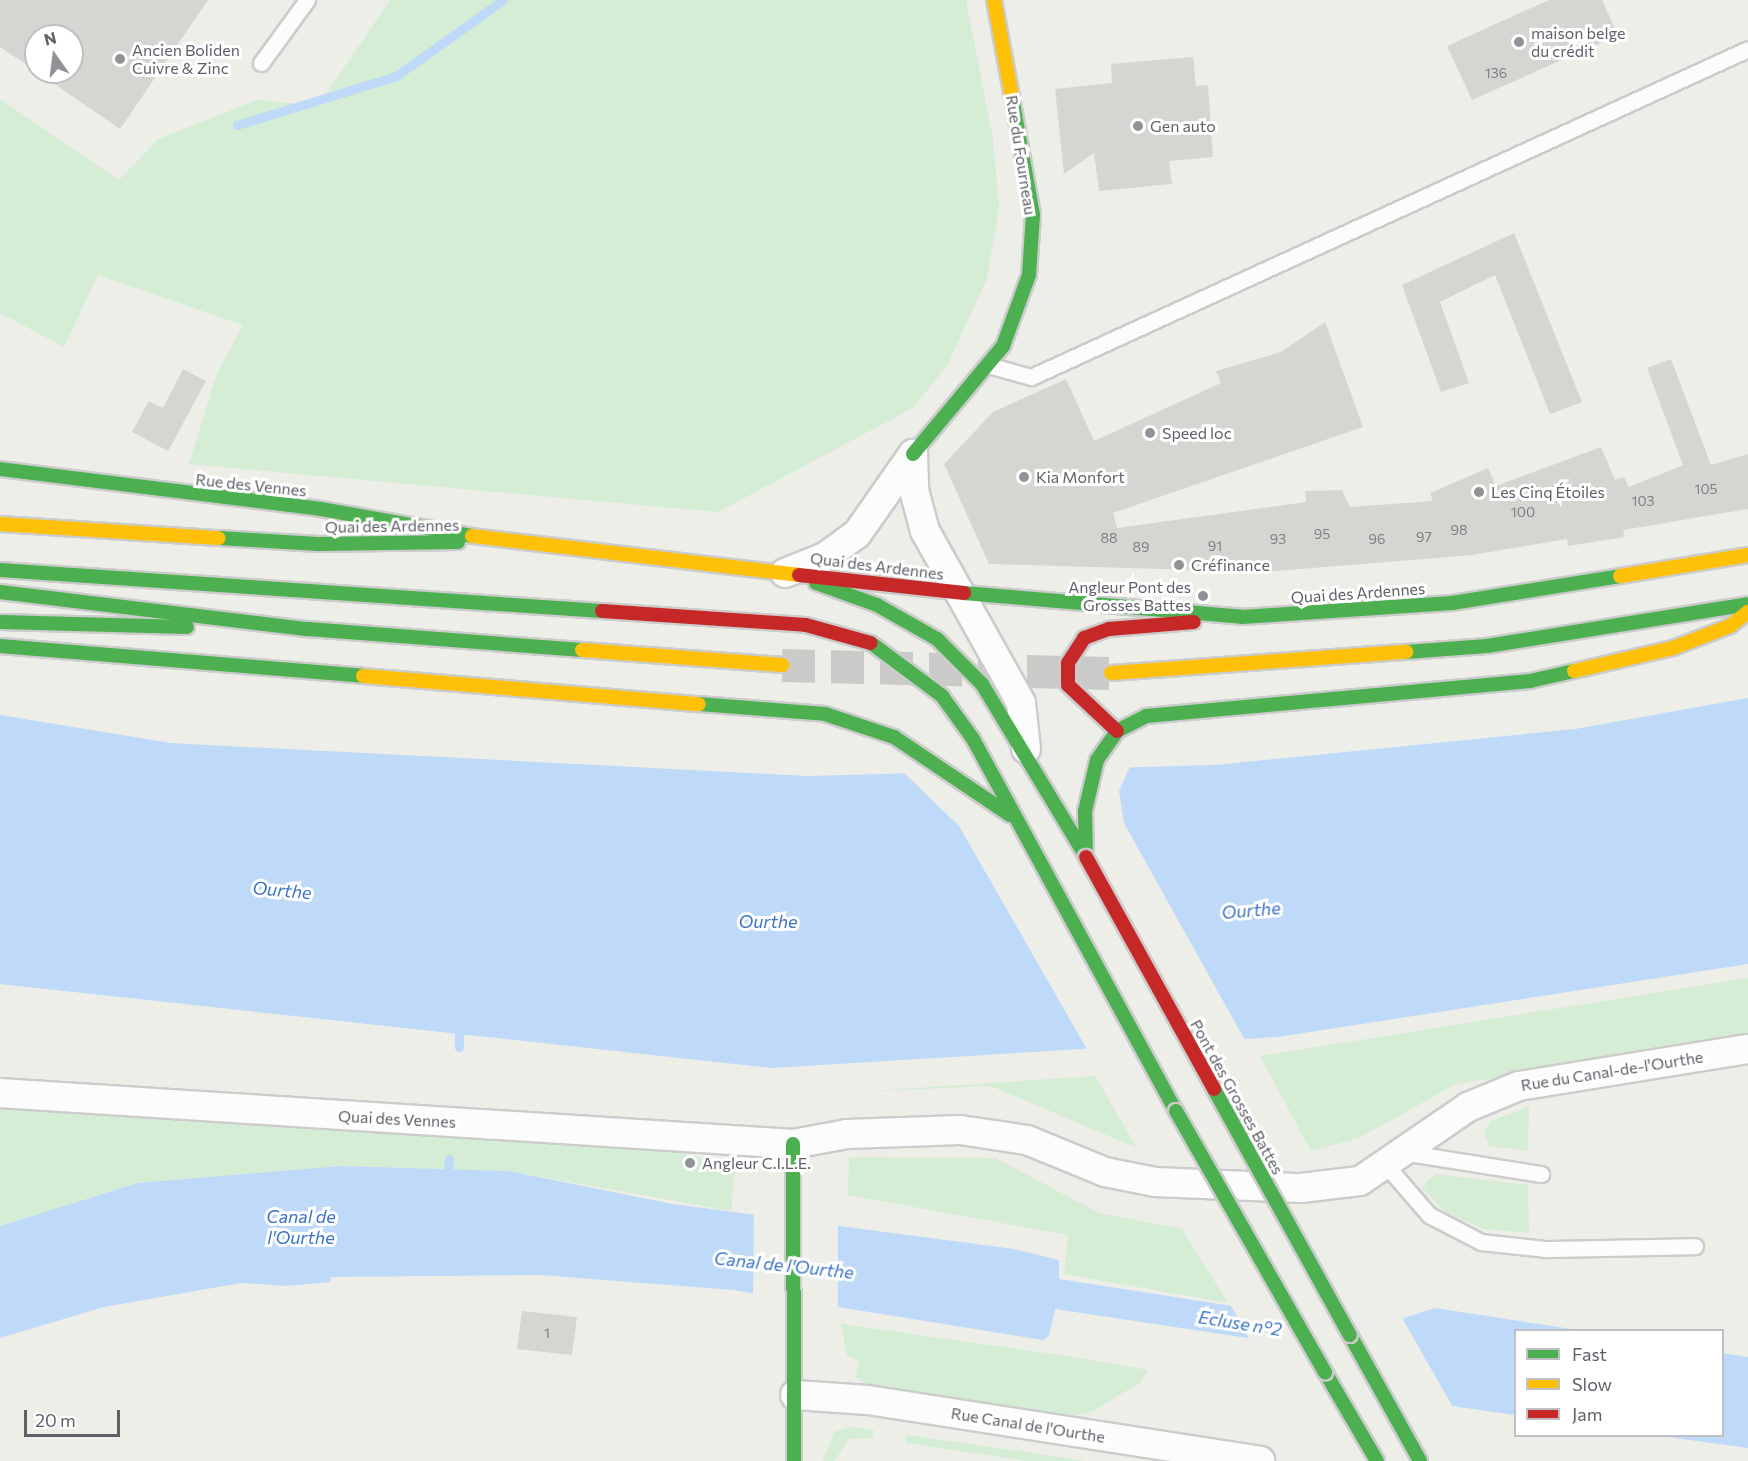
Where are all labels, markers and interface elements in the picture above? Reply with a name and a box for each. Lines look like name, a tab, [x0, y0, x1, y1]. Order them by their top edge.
place label: maison belge du crédit	[1531, 23, 1625, 61]
north arrow	[24, 24, 84, 84]
text: N	[42, 27, 58, 49]
marker: maison belge du crédit	[1512, 35, 1526, 49]
place label: Ancien Boliden Cuivre & Zinc	[132, 40, 240, 78]
marker: Ancien Boliden Cuivre & Zinc	[113, 52, 127, 66]
house number: 136	[1485, 65, 1507, 81]
street label: Rue du Fourneau	[1002, 94, 1040, 216]
place label: Gen auto	[1150, 116, 1216, 136]
marker: Gen auto	[1131, 119, 1145, 133]
place label: Speed loc	[1162, 423, 1232, 443]
marker: Speed loc	[1143, 426, 1157, 440]
place label: Kia Monfort	[1036, 467, 1125, 487]
street label: Rue des Vennes	[195, 470, 307, 500]
marker: Kia Monfort	[1017, 470, 1031, 484]
house number: 105	[1694, 481, 1718, 497]
place label: Les Cinq Étoiles	[1491, 482, 1605, 502]
marker: Les Cinq Étoiles	[1472, 485, 1486, 499]
house number: 103	[1631, 493, 1655, 509]
house number: 100	[1511, 504, 1535, 520]
street label: Quai des Ardennes	[325, 515, 459, 537]
house number: 98	[1451, 522, 1467, 538]
house number: 95	[1314, 526, 1330, 542]
house number: 97	[1416, 529, 1432, 545]
house number: 88	[1101, 530, 1117, 546]
house number: 93	[1270, 531, 1286, 547]
house number: 96	[1369, 531, 1385, 547]
house number: 91	[1208, 538, 1222, 554]
house number: 89	[1133, 539, 1149, 555]
street label: Quai des Ardennes	[809, 548, 945, 584]
place label: Créfinance	[1191, 555, 1270, 575]
marker: Créfinance	[1172, 558, 1186, 572]
place label: Angleur Pont des Grosses Battes	[1068, 577, 1191, 615]
street label: Quai des Ardennes	[1290, 579, 1426, 607]
marker: Angleur Pont des Grosses Battes	[1196, 589, 1210, 603]
water label: Ourthe	[252, 877, 312, 903]
water label: Ourthe	[1221, 897, 1281, 923]
water label: Ourthe	[738, 910, 798, 932]
street label: Pont des Grosses Battes	[1186, 1016, 1288, 1178]
street label: Rue du Canal-de-l'Ourthe	[1519, 1047, 1705, 1095]
street label: Quai des Vennes	[338, 1106, 456, 1132]
place label: Angleur C.I.L.E.	[702, 1153, 811, 1173]
marker: Angleur C.I.L.E.	[683, 1156, 697, 1170]
water label: Canal de l'Ourthe	[266, 1206, 336, 1248]
water label: Canal de l'Ourthe	[713, 1247, 855, 1283]
water label: Ecluse n°2	[1197, 1306, 1283, 1340]
house number: 1	[544, 1325, 550, 1341]
legend	[1514, 1329, 1724, 1437]
text: Fast	[1572, 1343, 1607, 1365]
text: Slow	[1572, 1373, 1612, 1395]
scale bar	[27, 1398, 123, 1436]
street label: Rue Canal de l'Ourthe	[950, 1403, 1106, 1447]
text: Jam	[1572, 1403, 1602, 1425]
text: 20 m	[35, 1409, 76, 1431]

